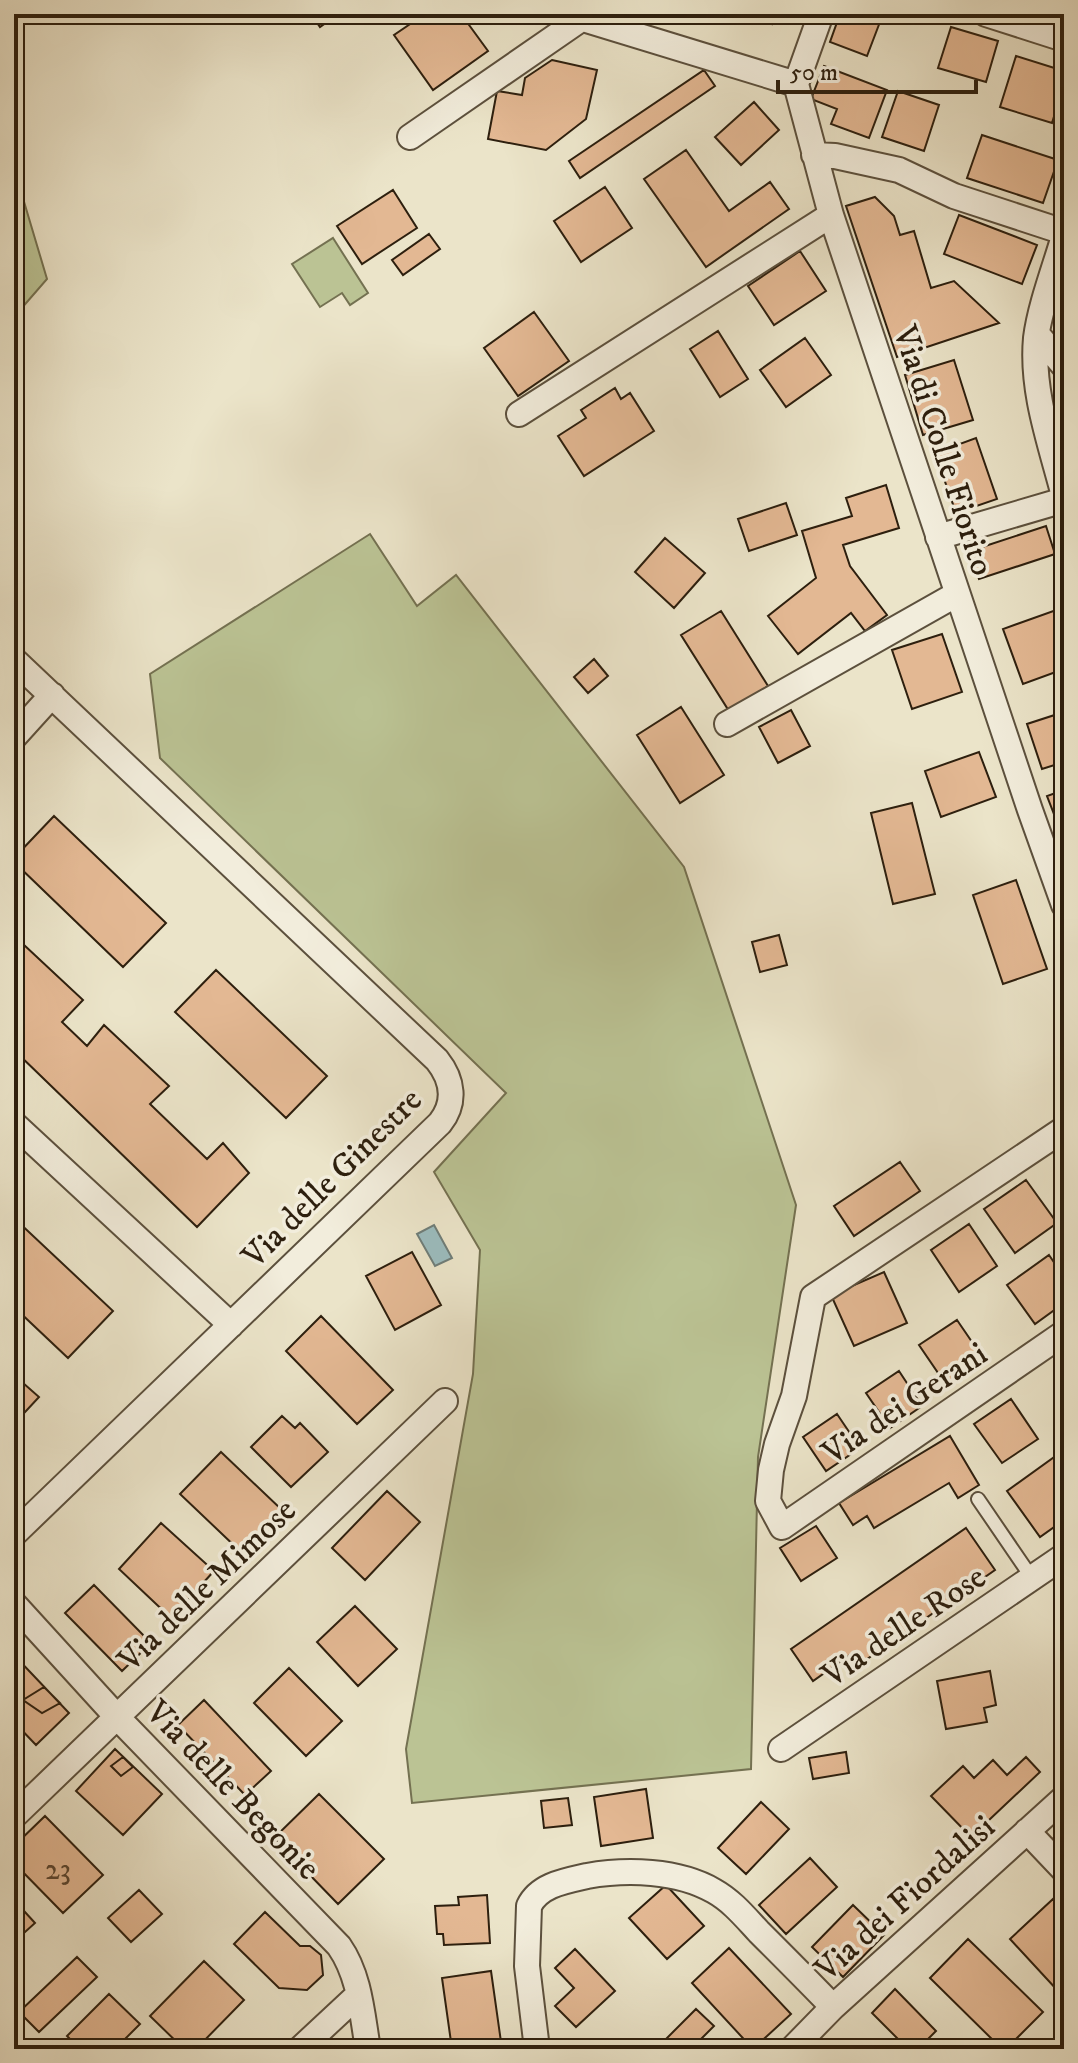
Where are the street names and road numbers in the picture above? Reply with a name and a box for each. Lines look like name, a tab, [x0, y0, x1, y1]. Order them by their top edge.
street label: Via di Colle Fiorito	[883, 319, 1003, 581]
street label: Via delle Ginestre	[233, 1080, 431, 1278]
street label: Via dei Gerani	[814, 1333, 996, 1475]
street label: Via delle Mimose	[109, 1490, 305, 1682]
street label: Via delle Rose	[813, 1556, 994, 1697]
street label: Via delle Begonie	[136, 1691, 329, 1889]
street label: Via dei Fiordalisi	[806, 1807, 1004, 1991]

